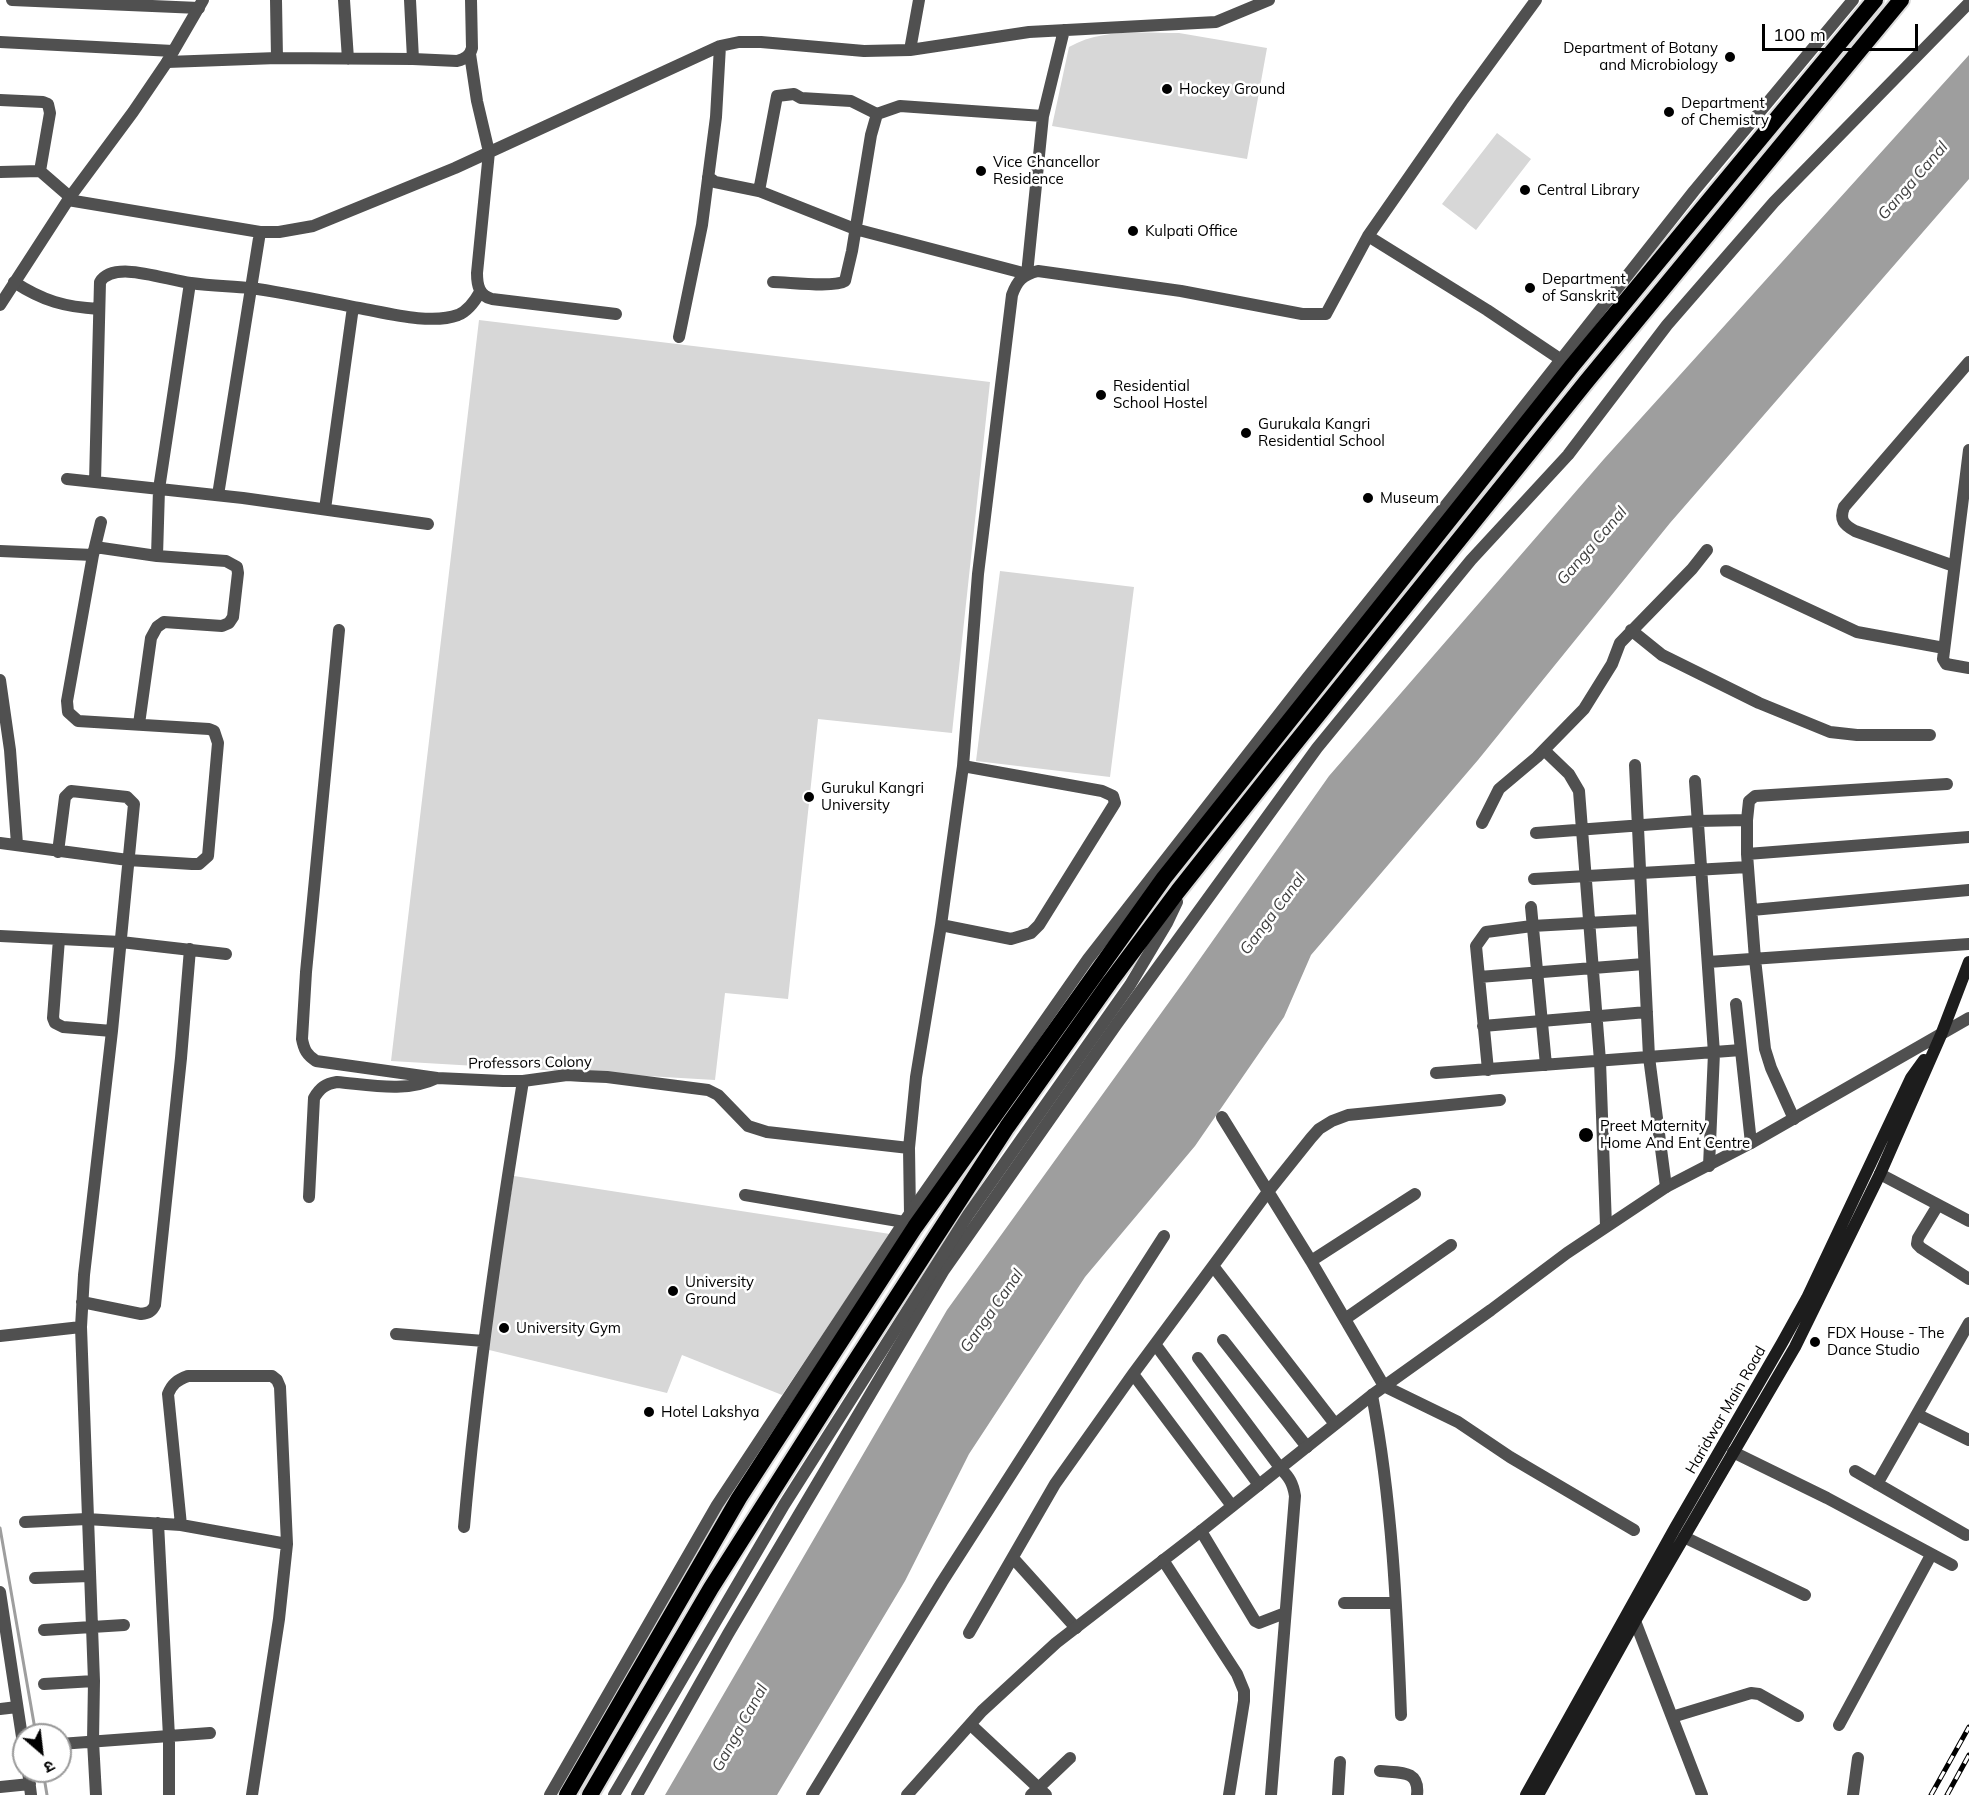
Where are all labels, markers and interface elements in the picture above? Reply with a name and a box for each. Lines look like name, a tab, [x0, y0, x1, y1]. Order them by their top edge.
scale bar	[1765, 12, 1921, 50]
text: 100 m	[1773, 23, 1826, 46]
place label: Department of Botany and Microbiology	[1563, 39, 1718, 74]
marker: Department of Botany and Microbiology	[1723, 50, 1737, 64]
place label: Hockey Ground	[1179, 80, 1285, 98]
marker: Hockey Ground	[1160, 82, 1174, 96]
place label: Department of Chemistry	[1681, 94, 1769, 129]
marker: Department of Chemistry	[1662, 105, 1676, 119]
water label: Ganga Canal	[1874, 138, 1952, 224]
place label: Vice Chancellor Residence	[993, 153, 1100, 188]
marker: Vice Chancellor Residence	[974, 164, 988, 178]
place label: Central Library	[1537, 181, 1640, 199]
marker: Central Library	[1518, 183, 1532, 197]
place label: Kulpati Office	[1145, 222, 1238, 240]
marker: Kulpati Office	[1126, 224, 1140, 238]
place label: Department of Sanskrit	[1542, 270, 1626, 305]
marker: Department of Sanskrit	[1523, 281, 1537, 295]
place label: Residential School Hostel	[1113, 377, 1207, 412]
marker: Residential School Hostel	[1094, 388, 1108, 402]
place label: Gurukala Kangri Residential School	[1258, 415, 1385, 450]
marker: Gurukala Kangri Residential School	[1239, 426, 1253, 440]
place label: Museum	[1380, 489, 1439, 507]
marker: Museum	[1361, 491, 1375, 505]
water label: Ganga Canal	[1553, 503, 1631, 589]
place label: Gurukul Kangri University	[821, 779, 924, 814]
marker: Gurukul Kangri University	[802, 790, 816, 804]
water label: Ganga Canal	[1236, 869, 1310, 959]
street label: Professors Colony	[468, 1053, 592, 1073]
place label: Preet Maternity Home And Ent Centre	[1600, 1117, 1750, 1152]
marker: Preet Maternity Home And Ent Centre	[1577, 1126, 1595, 1144]
water label: Ganga Canal	[956, 1266, 1028, 1356]
place label: University Ground	[685, 1273, 754, 1308]
marker: University Ground	[666, 1284, 680, 1298]
place label: University Gym	[516, 1319, 621, 1337]
marker: University Gym	[497, 1321, 511, 1335]
place label: FDX House - The Dance Studio	[1827, 1324, 1945, 1359]
marker: FDX House - The Dance Studio	[1808, 1335, 1822, 1349]
street label: Haridwar Main Road	[1682, 1343, 1770, 1477]
place label: Hotel Lakshya	[661, 1403, 760, 1421]
marker: Hotel Lakshya	[642, 1405, 656, 1419]
water label: Ganga Canal	[708, 1681, 772, 1775]
north arrow	[12, 1723, 72, 1783]
text: उ	[41, 1756, 58, 1778]

